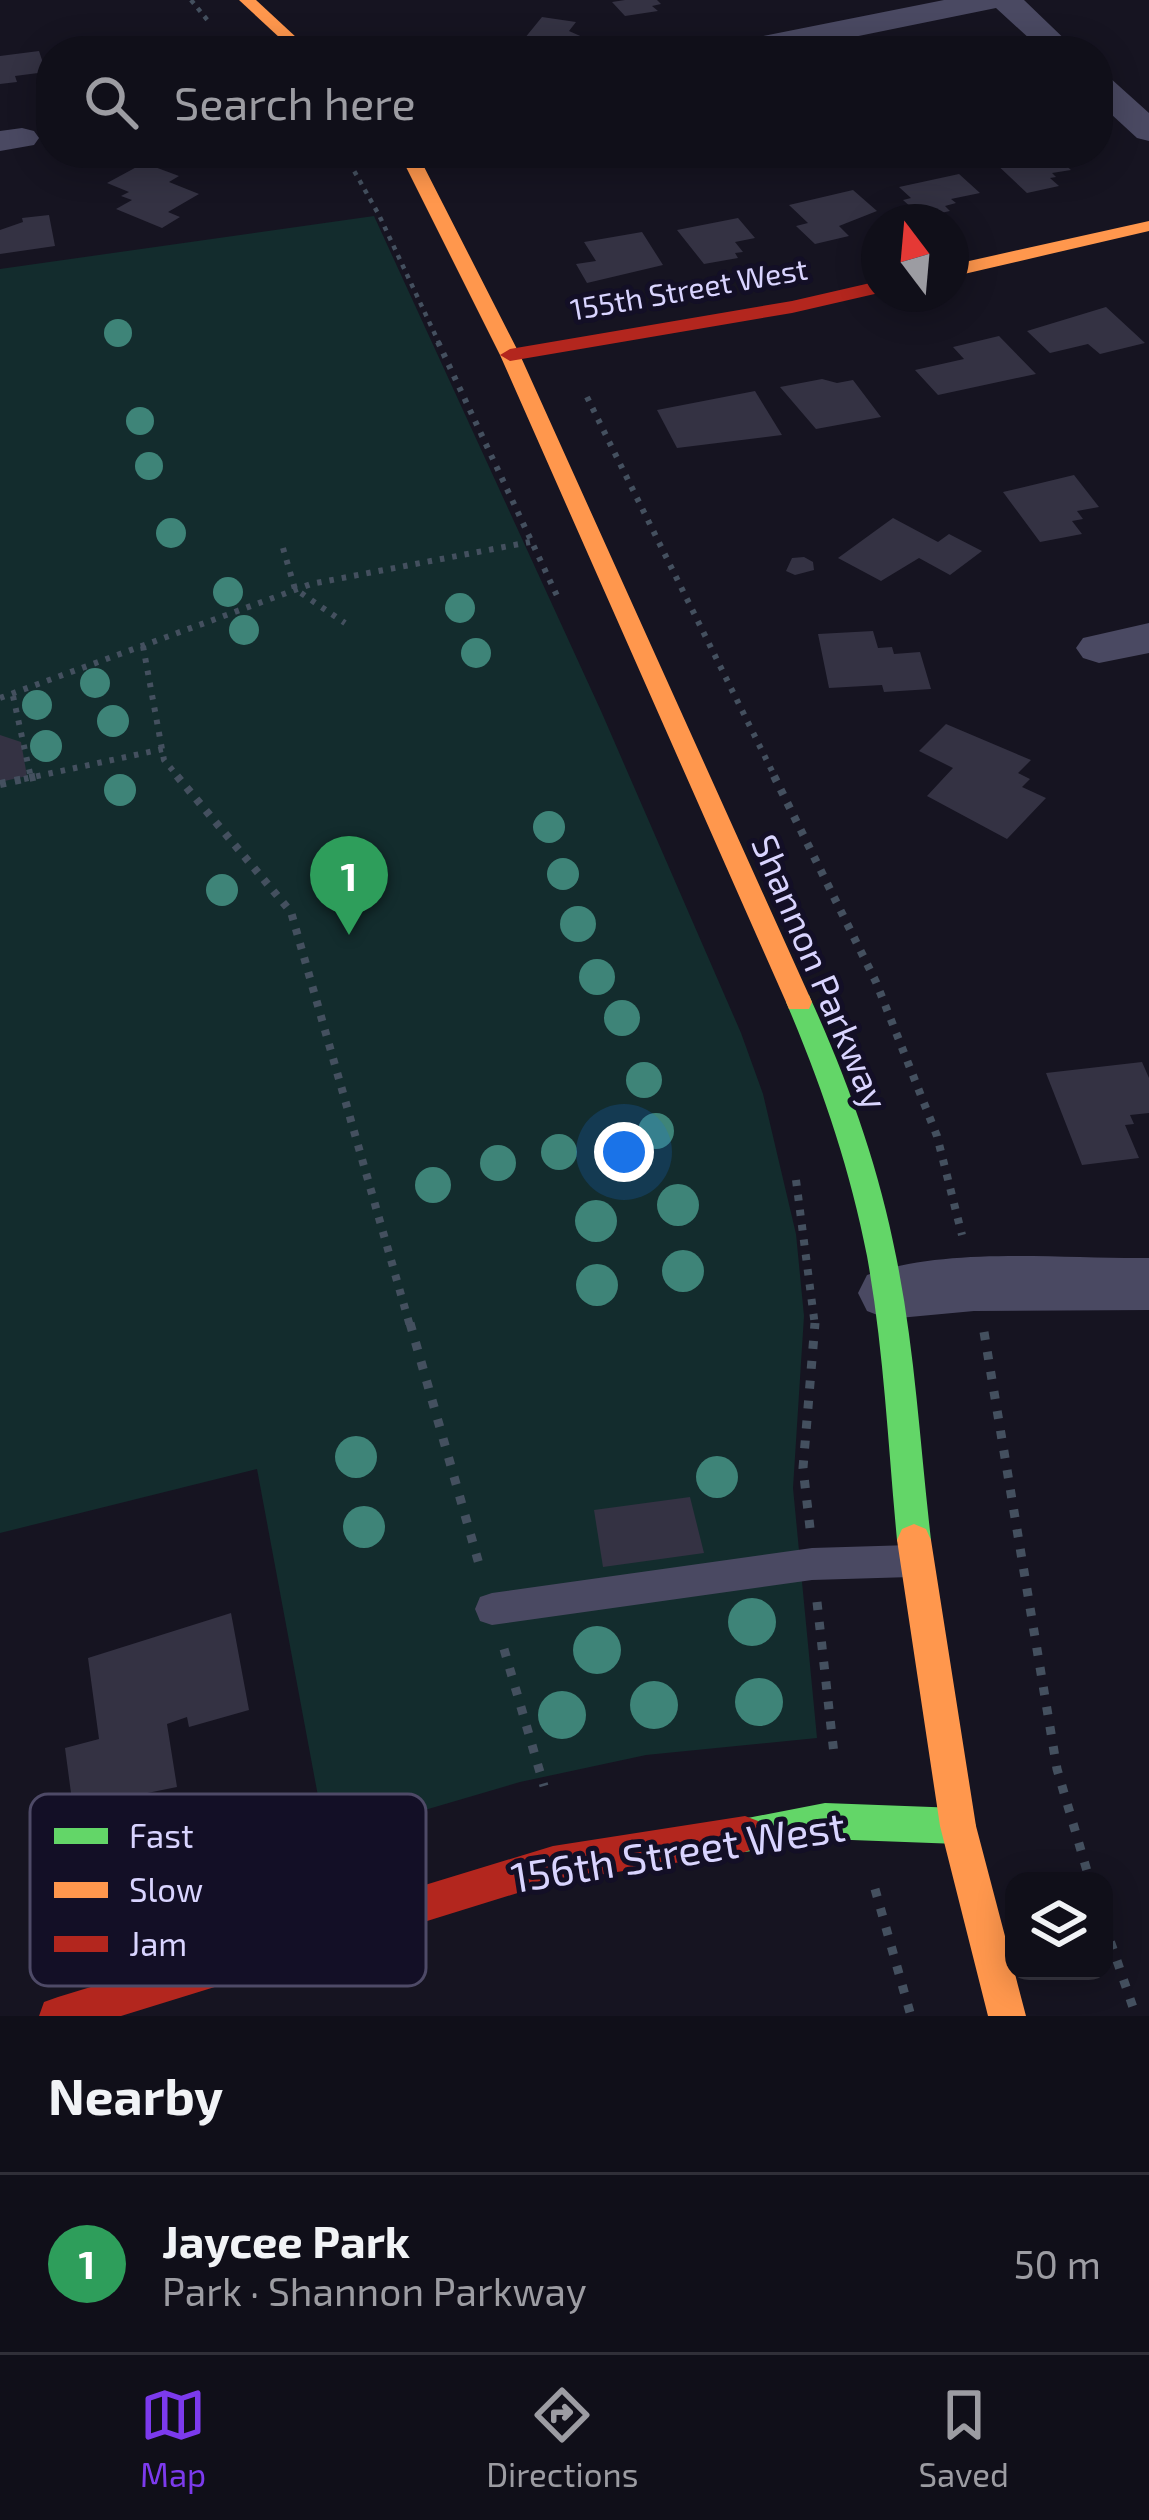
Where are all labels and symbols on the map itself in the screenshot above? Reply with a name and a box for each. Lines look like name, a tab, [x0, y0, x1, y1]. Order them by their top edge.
north arrow	[861, 204, 969, 312]
street label: 155th Street West	[567, 249, 810, 327]
street label: Shannon Parkway	[744, 828, 899, 1115]
pin: 1	[310, 836, 388, 935]
your location	[594, 1122, 654, 1182]
legend	[30, 1794, 426, 1986]
street label: 156th Street West	[507, 1799, 848, 1901]
text: Fast	[129, 1815, 193, 1855]
text: Slow	[129, 1869, 203, 1909]
text: Jam	[129, 1923, 187, 1963]

